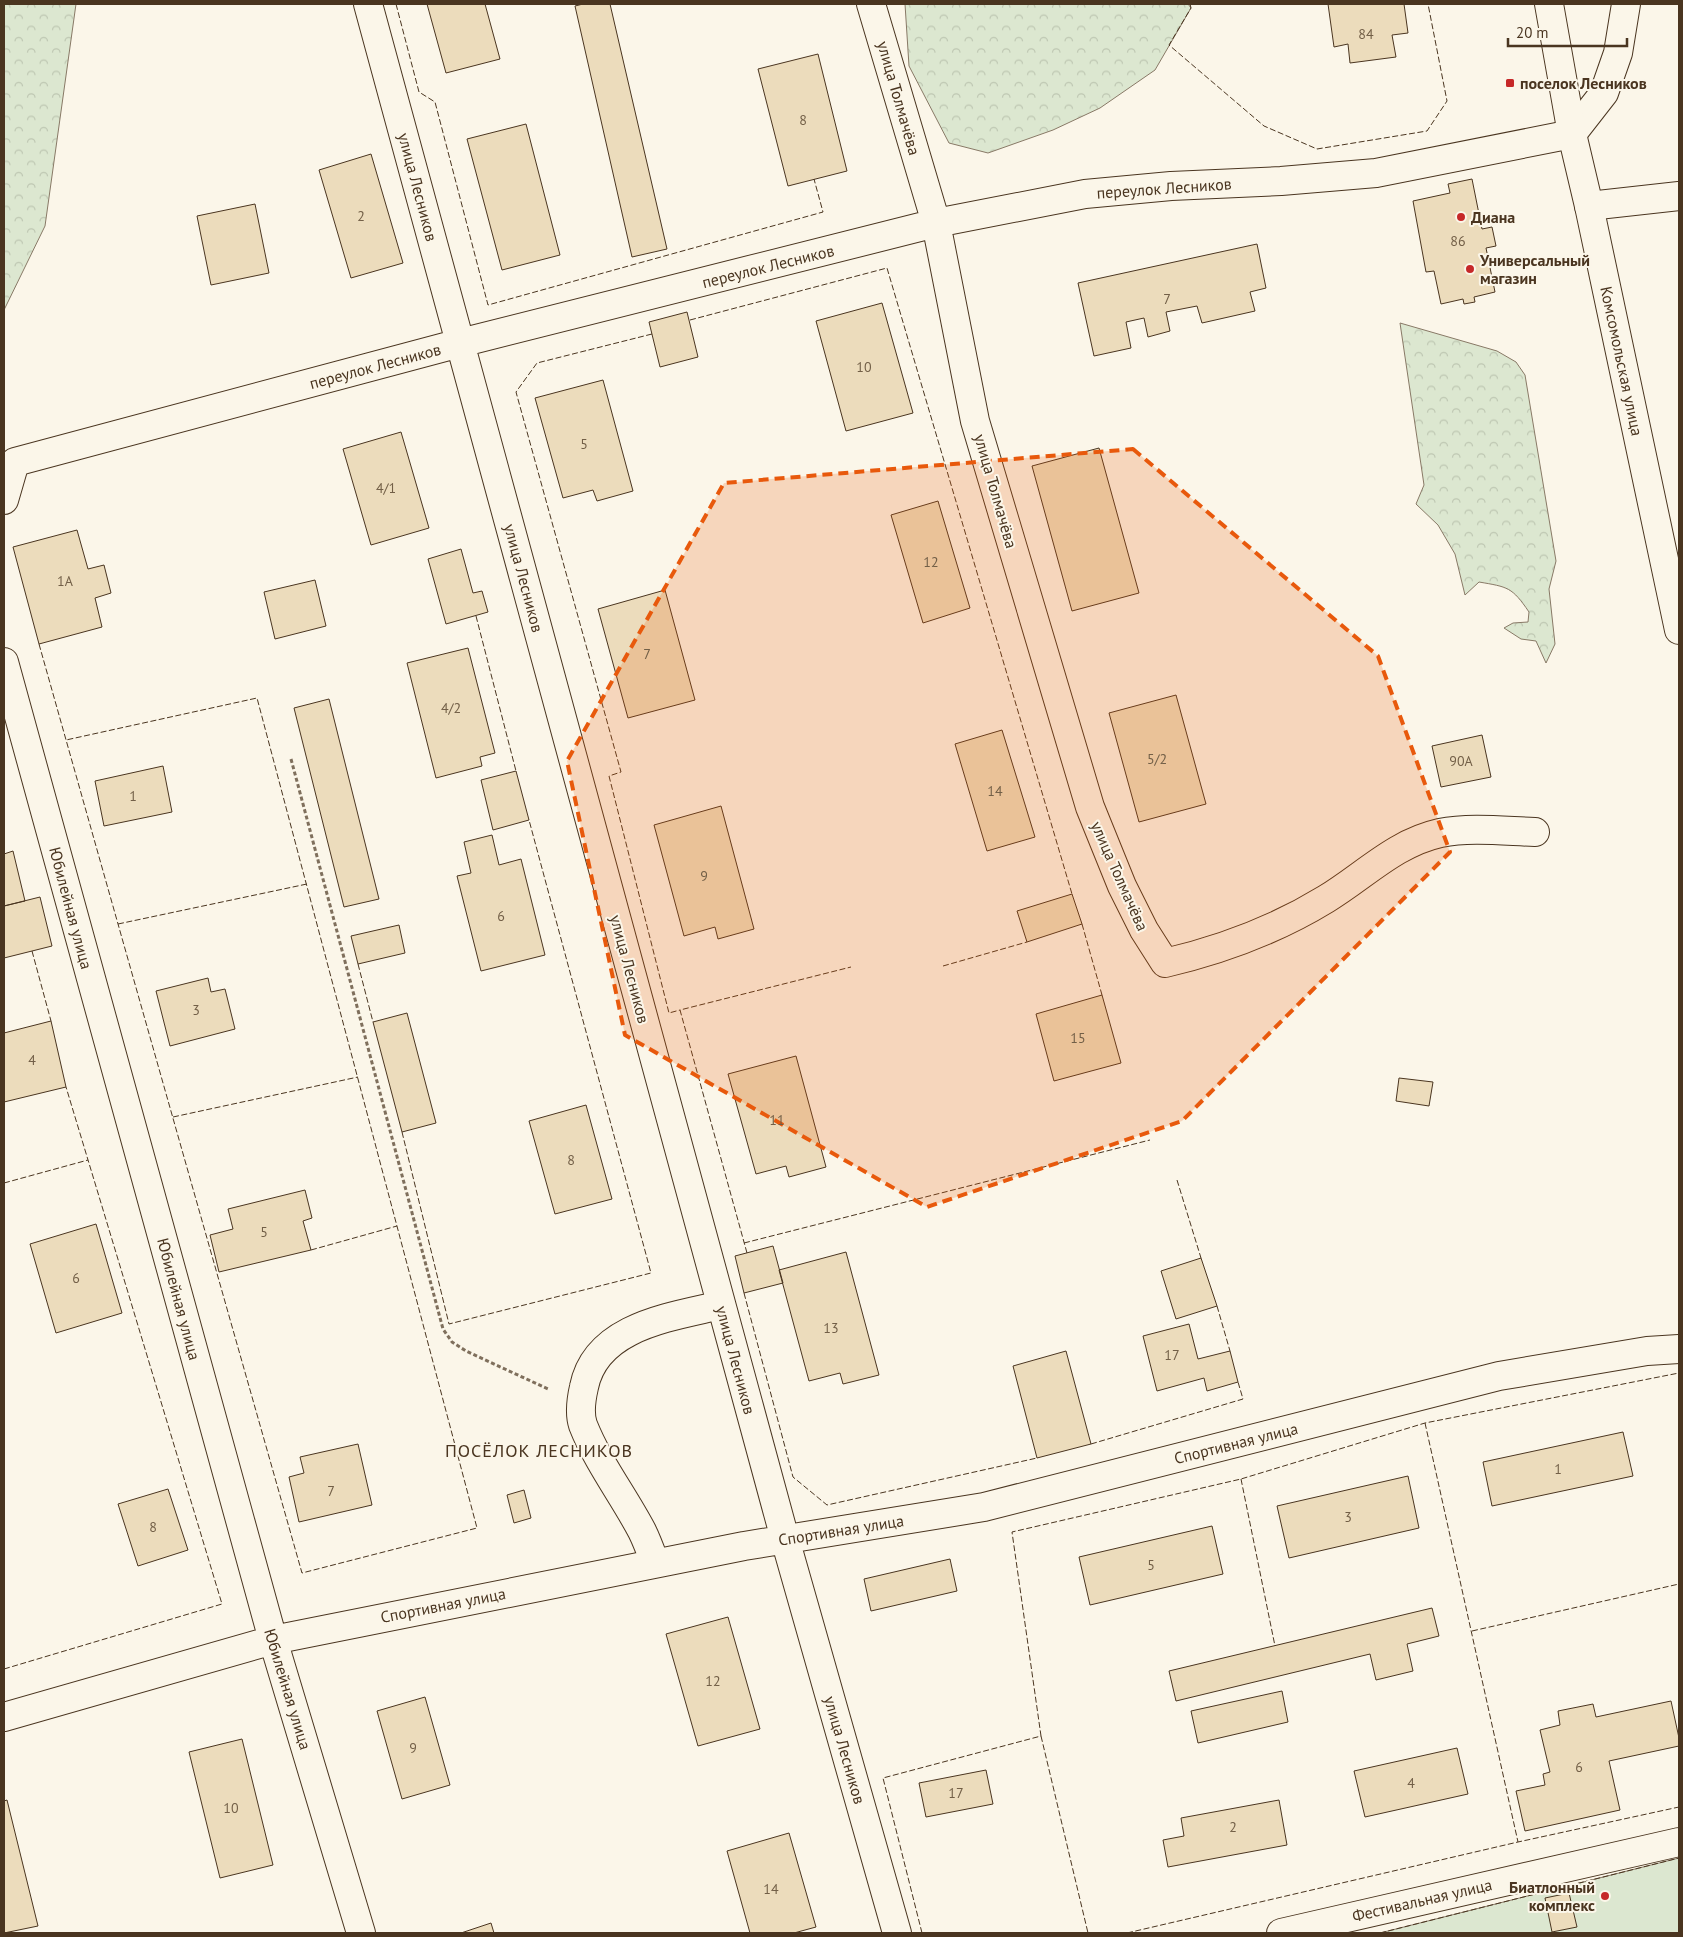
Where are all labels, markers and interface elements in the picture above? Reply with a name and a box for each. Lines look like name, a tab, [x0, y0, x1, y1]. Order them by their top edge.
scale bar	[1508, 15, 1627, 47]
text: 20 m	[1516, 23, 1549, 42]
house number: 84	[1358, 25, 1374, 43]
street label: улица Толмачёва	[873, 39, 925, 157]
place label: поселок Лесников	[1520, 73, 1647, 93]
marker: поселок Лесников	[1504, 77, 1516, 89]
house number: 8	[799, 111, 807, 129]
street label: улица Лесников	[394, 131, 442, 243]
street label: переулок Лесников	[1096, 173, 1232, 203]
house number: 2	[357, 207, 365, 225]
place label: Диана	[1471, 207, 1515, 227]
marker: Диана	[1455, 211, 1467, 223]
house number: 86	[1450, 232, 1466, 250]
street label: переулок Лесников	[700, 240, 836, 292]
place label: Универсальный магазин	[1479, 250, 1590, 288]
marker: Универсальный магазин	[1464, 263, 1476, 275]
street label: Комсомольская улица	[1596, 284, 1648, 438]
house number: 7	[1163, 290, 1171, 308]
street label: переулок Лесников	[307, 339, 443, 393]
house number: 10	[856, 358, 872, 376]
street label: улица Толмачёва	[970, 432, 1022, 550]
house number: 5	[580, 435, 588, 453]
house number: 4/1	[376, 479, 396, 497]
street label: улица Лесников	[500, 522, 548, 634]
house number: 12	[923, 553, 939, 571]
house number: 1А	[57, 572, 74, 590]
house number: 7	[643, 645, 651, 663]
house number: 4/2	[441, 699, 461, 717]
house number: 5/2	[1147, 750, 1167, 768]
house number: 90А	[1449, 752, 1474, 770]
house number: 14	[987, 782, 1003, 800]
house number: 1	[129, 787, 137, 805]
street label: улица Толмачёва	[1087, 818, 1153, 934]
street label: Юбилейная улица	[45, 845, 97, 971]
house number: 9	[700, 867, 708, 885]
house number: 6	[497, 907, 505, 925]
street label: улица Лесников	[606, 913, 654, 1025]
house number: 3	[192, 1001, 200, 1019]
house number: 15	[1070, 1029, 1086, 1047]
house number: 4	[28, 1051, 36, 1069]
house number: 11	[769, 1111, 785, 1129]
house number: 8	[567, 1151, 575, 1169]
house number: 5	[260, 1223, 268, 1241]
street label: Юбилейная улица	[153, 1236, 205, 1362]
house number: 6	[72, 1269, 80, 1287]
street label: улица Лесников	[712, 1304, 760, 1416]
house number: 13	[823, 1319, 839, 1337]
house number: 17	[1164, 1346, 1180, 1364]
street label: Спортивная улица	[1172, 1418, 1300, 1468]
district label: ПОСЁЛОК ЛЕСНИКОВ	[445, 1439, 633, 1462]
house number: 1	[1554, 1460, 1562, 1478]
house number: 7	[327, 1482, 335, 1500]
house number: 3	[1344, 1508, 1352, 1526]
street label: Спортивная улица	[777, 1510, 905, 1550]
house number: 8	[149, 1518, 157, 1536]
house number: 5	[1147, 1556, 1155, 1574]
street label: Спортивная улица	[379, 1583, 507, 1627]
street label: Юбилейная улица	[260, 1626, 316, 1752]
house number: 12	[705, 1672, 721, 1690]
street label: улица Лесников	[820, 1694, 870, 1806]
house number: 9	[409, 1739, 417, 1757]
house number: 6	[1575, 1758, 1583, 1776]
house number: 4	[1407, 1774, 1415, 1792]
house number: 17	[948, 1784, 964, 1802]
house number: 10	[223, 1799, 239, 1817]
house number: 2	[1229, 1818, 1237, 1836]
street label: Фестивальная улица	[1350, 1874, 1494, 1926]
place label: Биатлонный комплекс	[1509, 1877, 1595, 1915]
house number: 14	[763, 1880, 779, 1898]
marker: Биатлонный комплекс	[1599, 1890, 1611, 1902]

